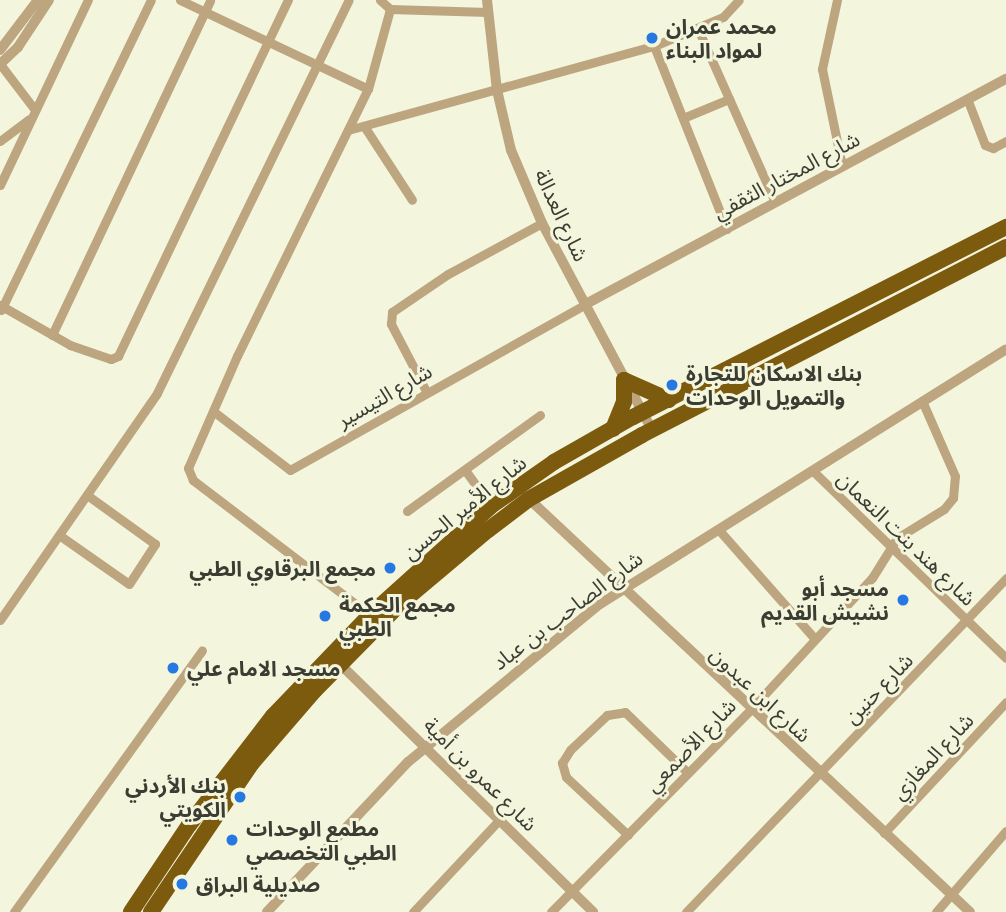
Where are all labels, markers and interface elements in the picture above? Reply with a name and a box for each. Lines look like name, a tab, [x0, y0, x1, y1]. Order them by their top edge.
place label: محمد عمران لمواد البناء	[666, 13, 777, 63]
marker: محمد عمران لمواد البناء	[644, 30, 660, 46]
street label: شارع المختار الثقفي	[708, 126, 864, 224]
street label: شارع العدالة	[530, 165, 594, 265]
street label: شارع التيسير	[332, 358, 436, 432]
place label: بنك الاسكان للتجارة والتمويل الوحدات	[686, 360, 862, 410]
marker: بنك الاسكان للتجارة والتمويل الوحدات	[664, 377, 680, 393]
street label: شارع الأمير الحسن	[397, 449, 531, 565]
street label: شارع هند بنت النعمان	[833, 466, 981, 610]
street label: شارع الصاحب بن عباد	[487, 545, 647, 675]
place label: مجمع البرقاوي الطبي	[189, 555, 376, 581]
marker: مجمع البرقاوي الطبي	[382, 560, 398, 576]
place label: مسجد أبو نشيش القديم	[761, 575, 889, 625]
place label: مجمع الحكمة الطبي	[339, 591, 456, 641]
marker: مسجد أبو نشيش القديم	[895, 592, 911, 608]
marker: مجمع الحكمة الطبي	[317, 608, 333, 624]
street label: شارع ابن عبدون	[705, 641, 817, 747]
street label: شارع حنين	[838, 647, 918, 729]
place label: مسجد الامام علي	[187, 655, 341, 681]
marker: مسجد الامام علي	[165, 660, 181, 676]
street label: شارع الأصمعي	[639, 693, 741, 797]
street label: شارع المغازي	[886, 708, 978, 804]
street label: شارع عمرو بن أمية	[419, 712, 543, 836]
place label: بنك الأردني الكويتي	[125, 772, 226, 822]
marker: بنك الأردني الكويتي	[232, 789, 248, 805]
place label: مطمع الوحدات الطبي التخصصي	[246, 815, 397, 865]
marker: مطمع الوحدات الطبي التخصصي	[224, 832, 240, 848]
place label: صديلية البراق	[196, 871, 320, 897]
marker: صديلية البراق	[174, 876, 190, 892]

